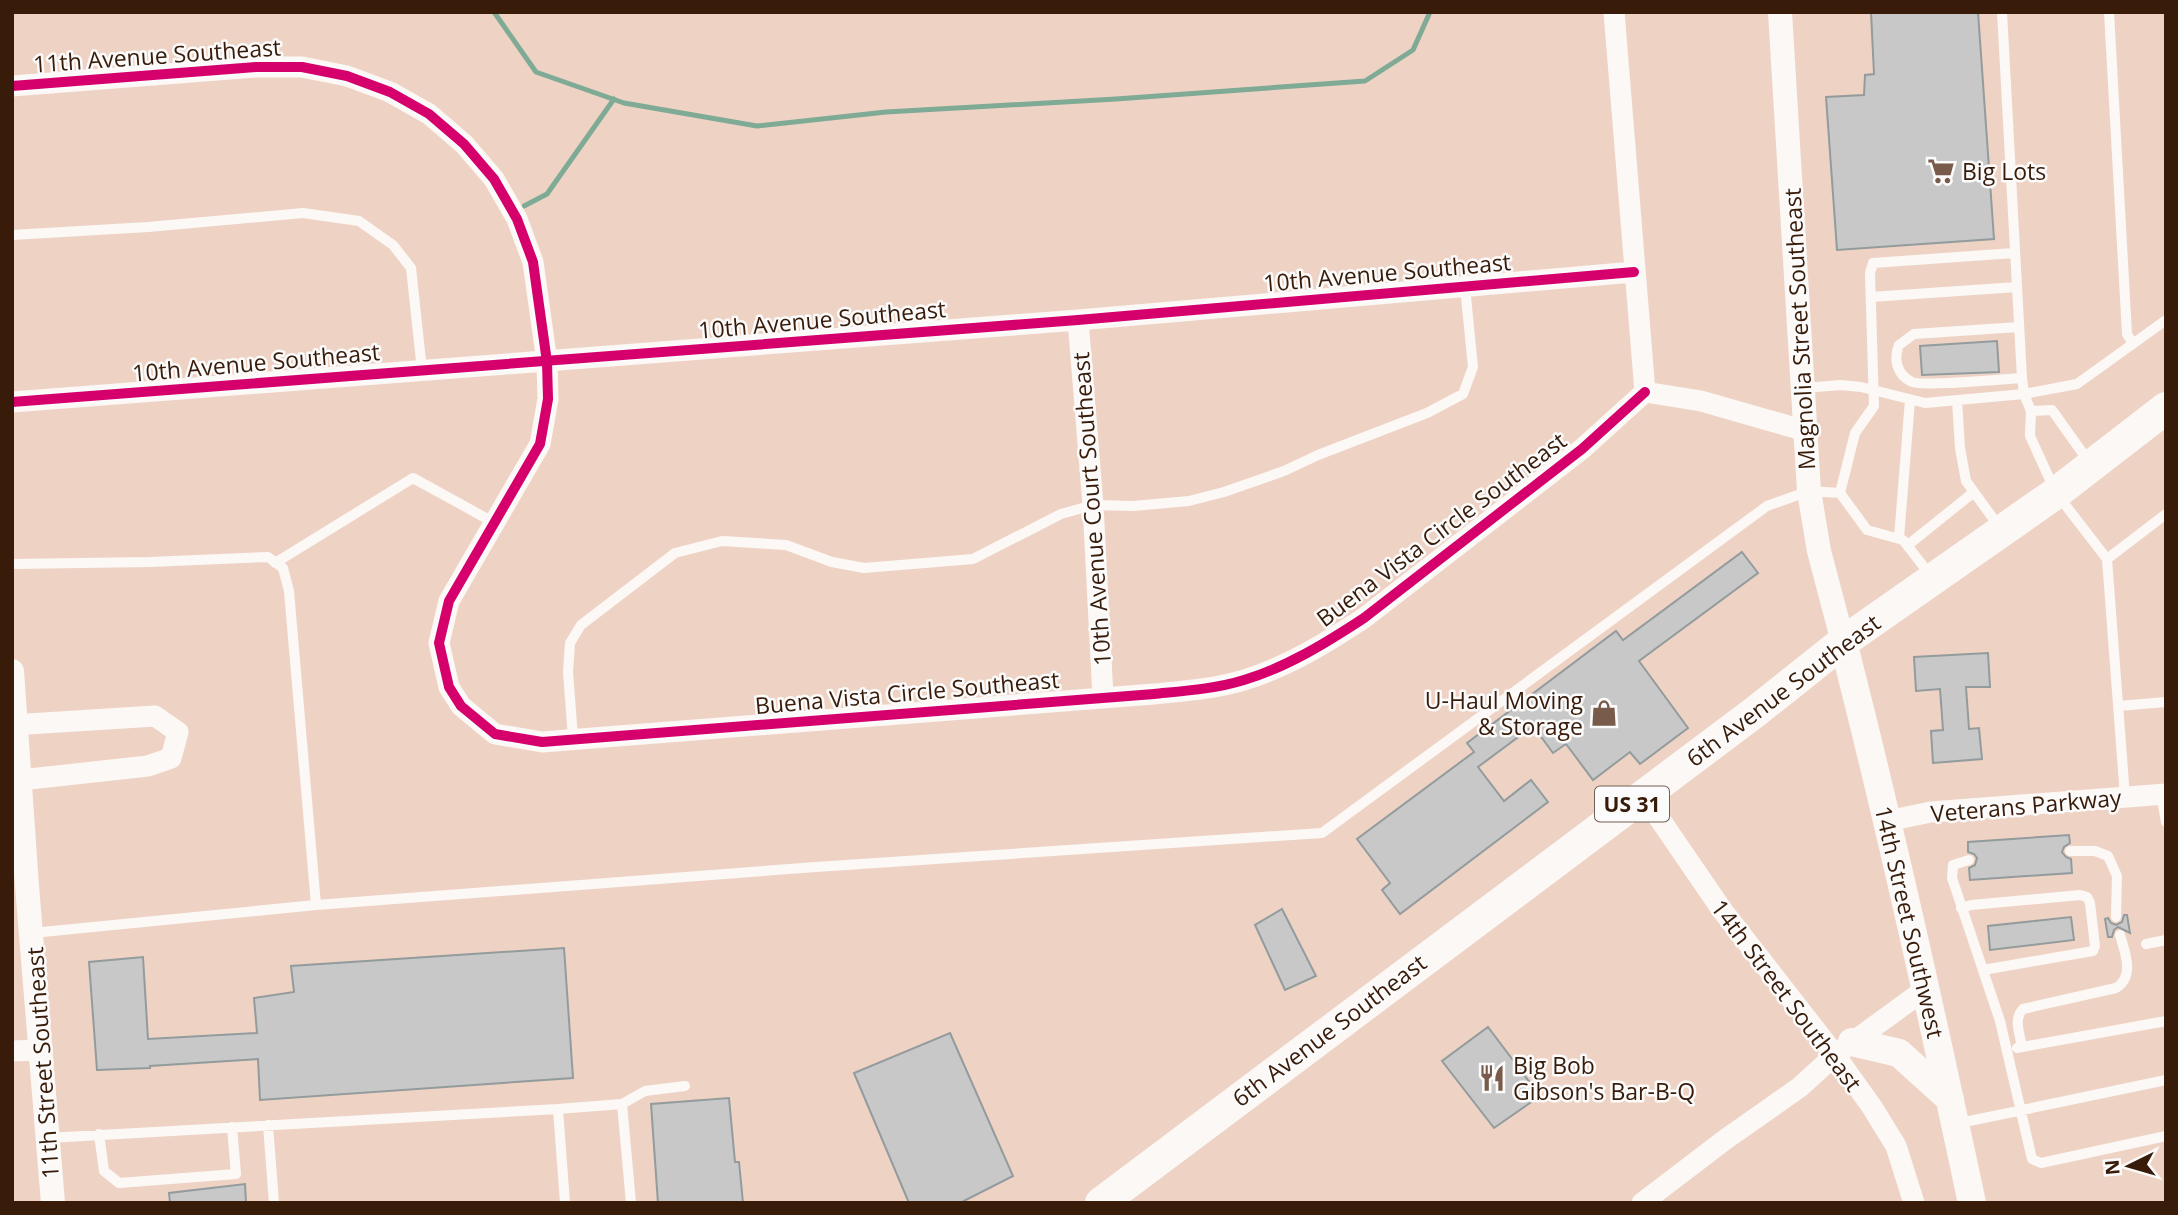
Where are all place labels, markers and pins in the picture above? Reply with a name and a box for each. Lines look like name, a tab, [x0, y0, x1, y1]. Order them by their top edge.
place label: Big Lots	[1962, 155, 2046, 187]
supermarket icon: Big Lots	[1926, 156, 1956, 186]
place label: U-Haul Moving & Storage	[1425, 684, 1583, 742]
shop icon: U-Haul Moving & Storage	[1589, 698, 1619, 728]
place label: Big Bob Gibson's Bar-B-Q	[1513, 1049, 1695, 1107]
restaurant icon: Big Bob Gibson's Bar-B-Q	[1477, 1063, 1507, 1093]

